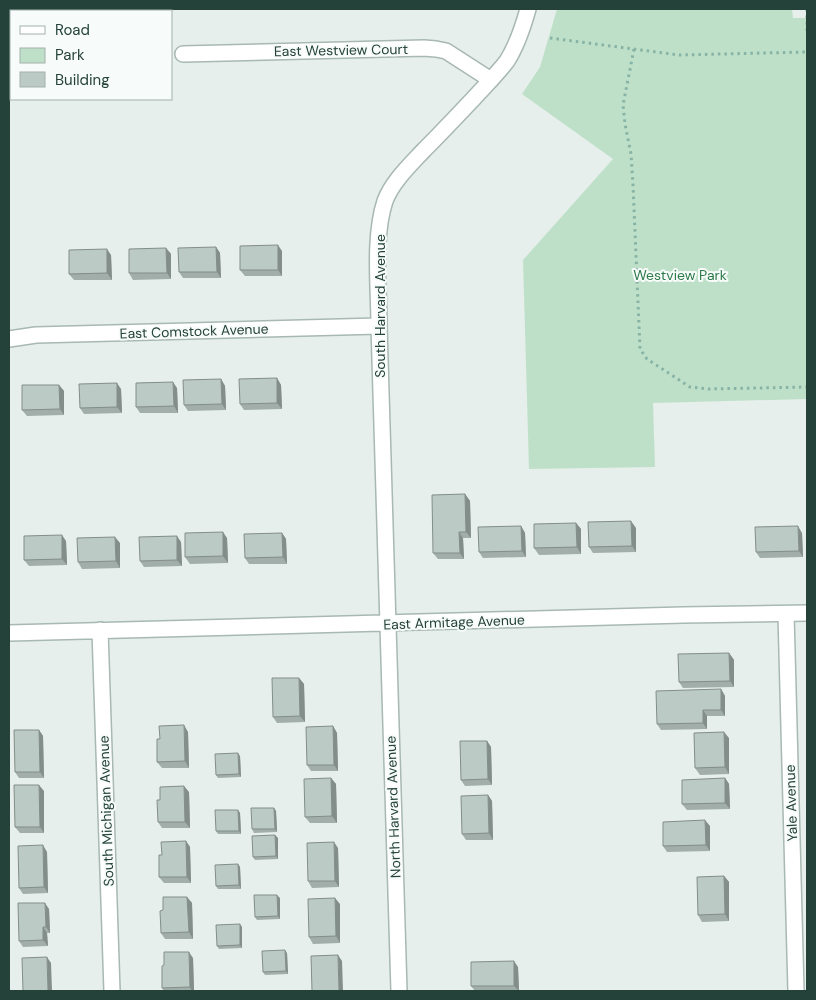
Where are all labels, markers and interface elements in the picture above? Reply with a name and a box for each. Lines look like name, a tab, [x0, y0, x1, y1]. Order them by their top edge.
legend	[10, 10, 172, 100]
text: Road	[55, 20, 90, 40]
street label: East Westview Court	[274, 40, 408, 60]
text: Park	[55, 45, 85, 65]
text: Building	[55, 70, 110, 90]
street label: South Harvard Avenue	[371, 234, 389, 378]
park label: Westview Park	[633, 266, 727, 284]
street label: East Comstock Avenue	[119, 319, 269, 343]
street label: East Armitage Avenue	[383, 611, 525, 633]
street label: South Michigan Avenue	[94, 735, 118, 887]
street label: North Harvard Avenue	[382, 735, 404, 878]
street label: Yale Avenue	[781, 764, 801, 842]

